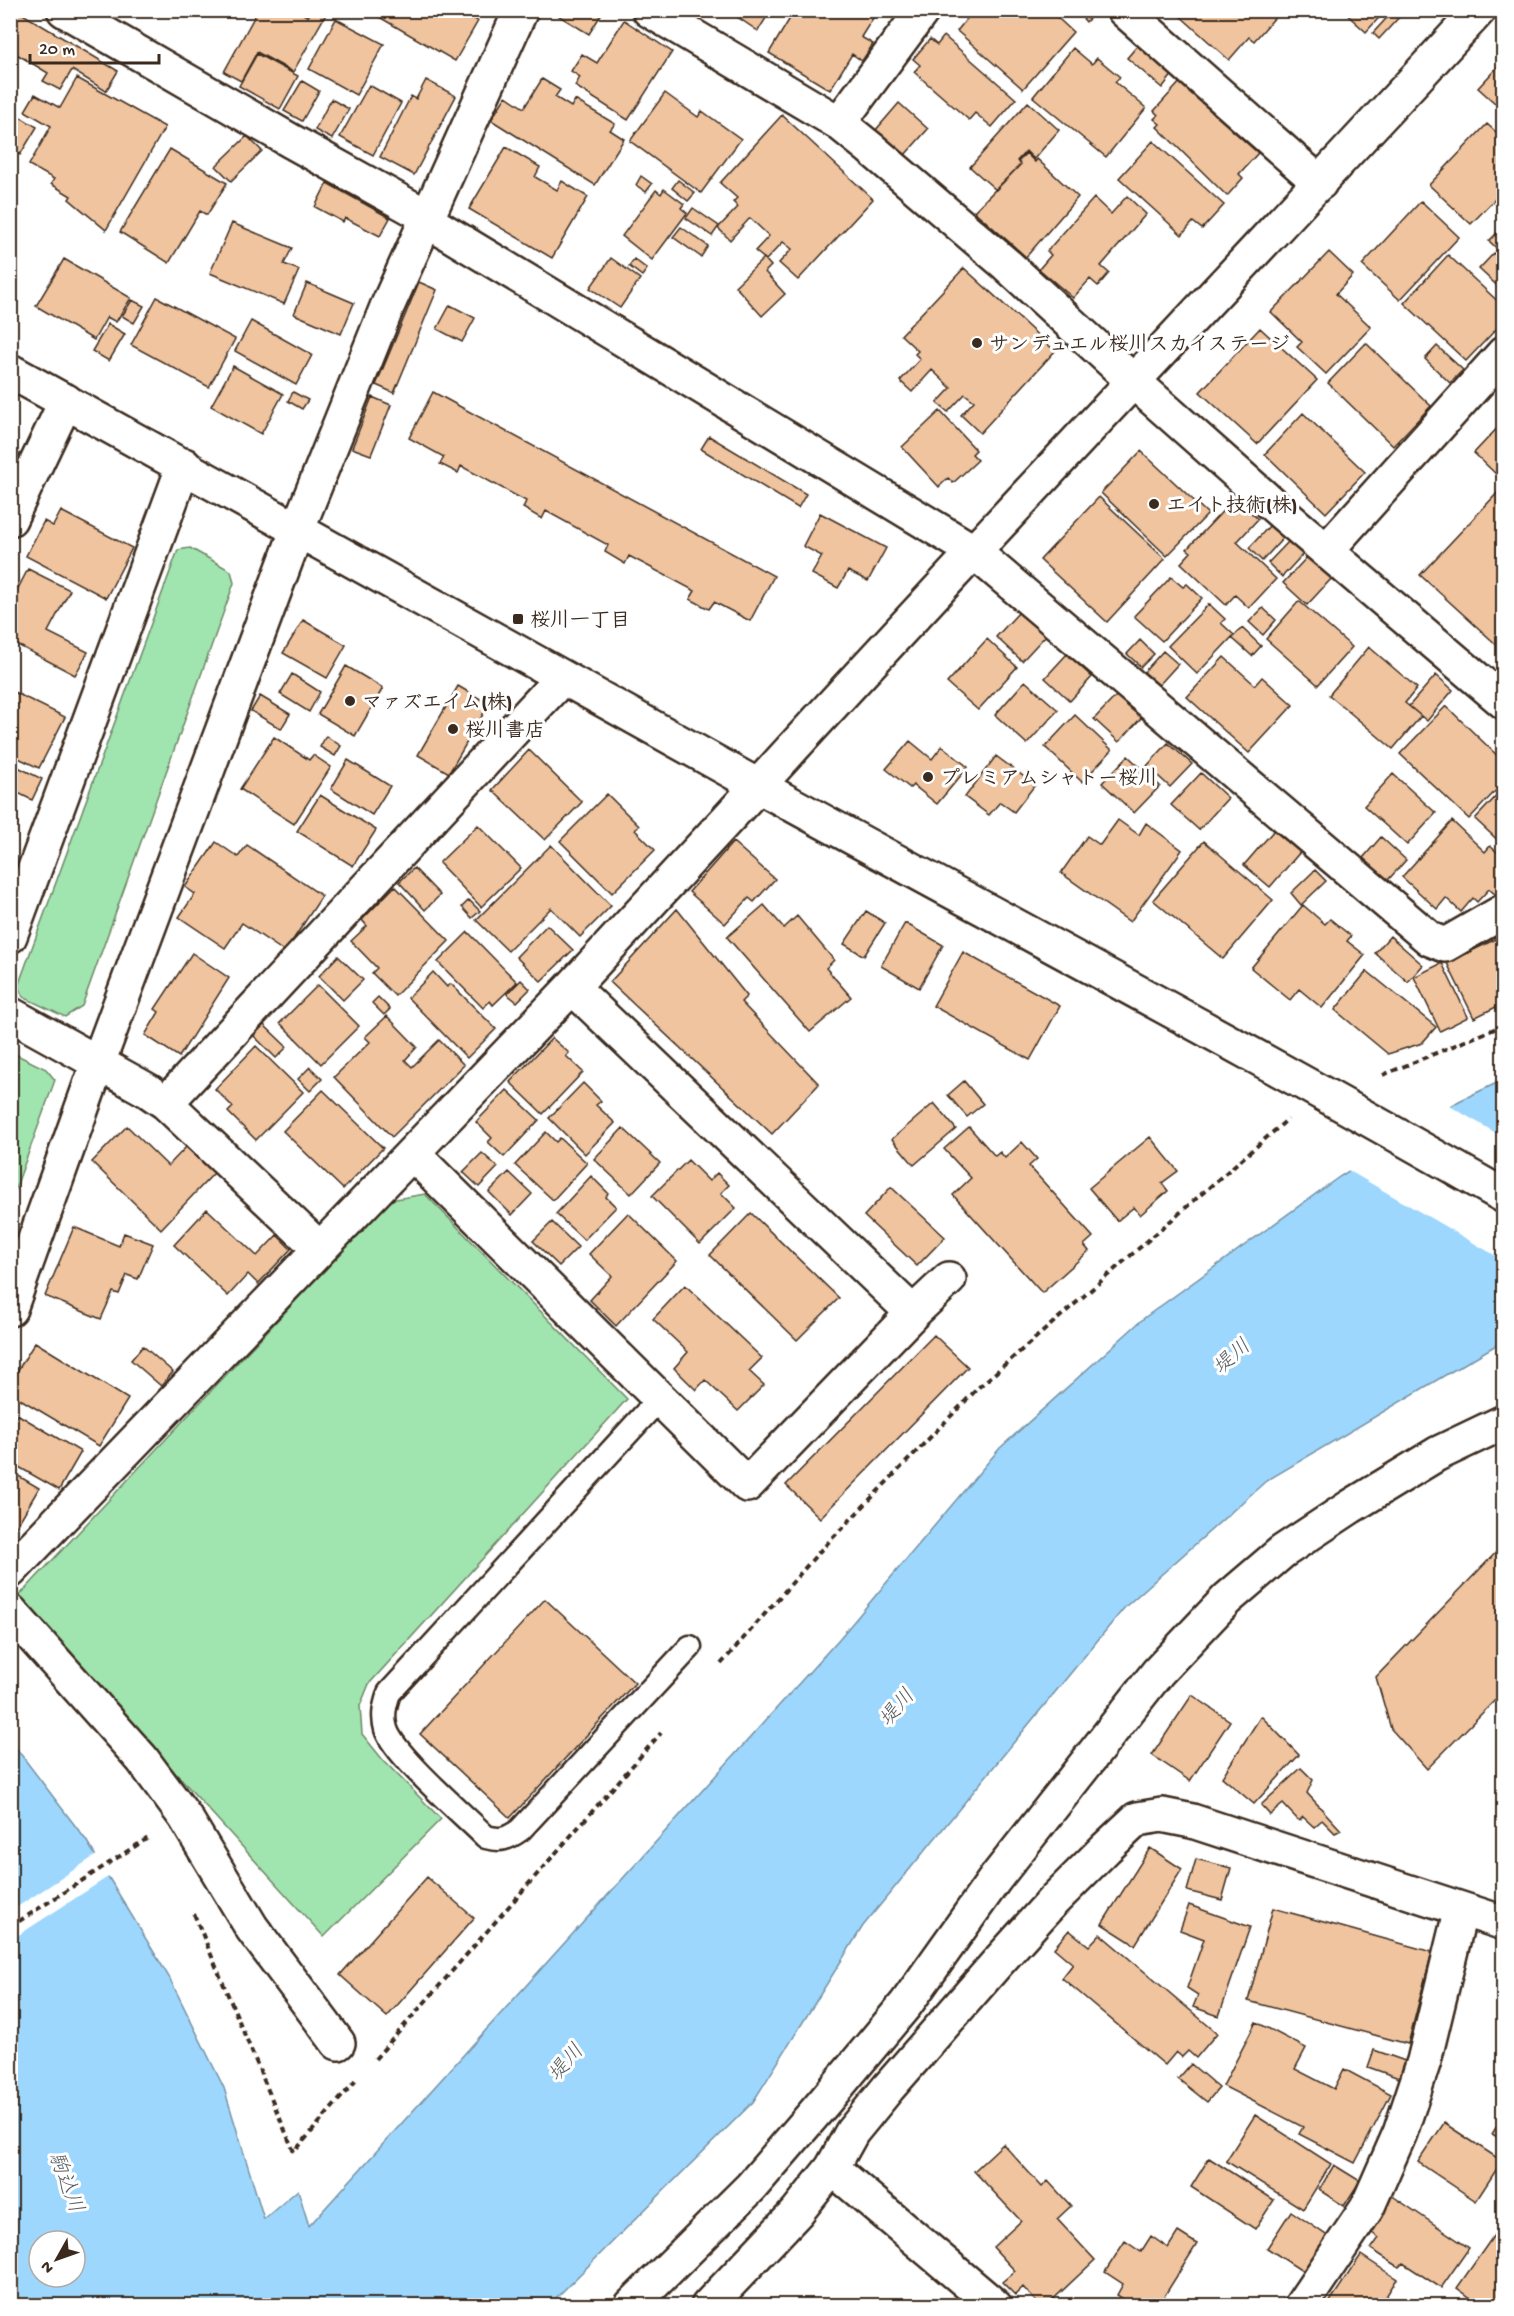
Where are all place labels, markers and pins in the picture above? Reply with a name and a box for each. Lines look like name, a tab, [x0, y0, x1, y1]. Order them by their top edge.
place label: サンデュエル桜川スカイステージ	[989, 333, 1289, 358]
marker: サンデュエル桜川スカイステージ	[970, 336, 984, 350]
place label: エイト技術(株)	[1166, 494, 1297, 519]
marker: エイト技術(株)	[1147, 497, 1161, 511]
place label: 桜川一丁目	[530, 609, 630, 634]
marker: 桜川一丁目	[511, 612, 525, 626]
place label: マァズエイム(株)	[362, 691, 513, 716]
marker: マァズエイム(株)	[343, 694, 357, 708]
place label: 桜川書店	[465, 719, 545, 744]
marker: 桜川書店	[446, 722, 460, 736]
place label: プレミアムシャトー桜川	[940, 767, 1158, 792]
marker: プレミアムシャトー桜川	[921, 770, 935, 784]

